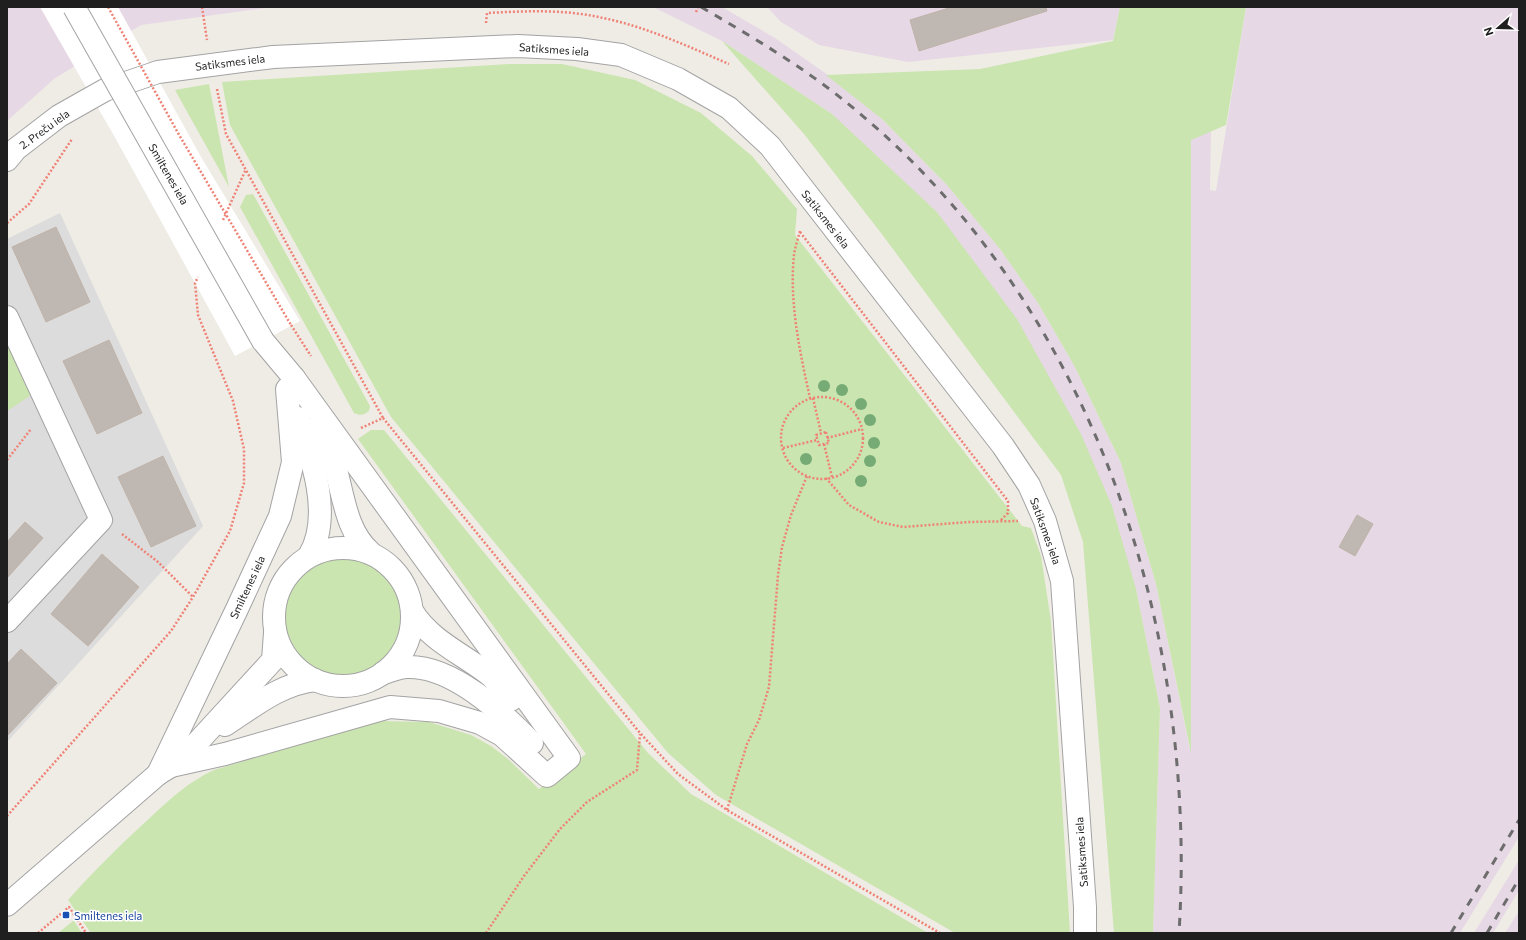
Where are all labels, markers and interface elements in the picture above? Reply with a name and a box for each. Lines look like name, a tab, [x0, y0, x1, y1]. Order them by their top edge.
north arrow	[1478, 8, 1518, 48]
text: N	[1481, 25, 1496, 38]
street label: Satiksmes iela	[519, 40, 589, 58]
street label: Satiksmes iela	[194, 51, 266, 73]
street label: 2. Preču iela	[16, 107, 72, 151]
street label: Smiltenes iela	[146, 141, 192, 207]
street label: Satiksmes iela	[799, 187, 853, 251]
street label: Satiksmes iela	[1028, 496, 1064, 566]
street label: Smiltenes iela	[227, 553, 267, 621]
street label: Satiksmes iela	[1072, 817, 1090, 887]
place label: Smiltenes iela	[74, 909, 142, 922]
marker: Smiltenes iela	[61, 910, 71, 920]

